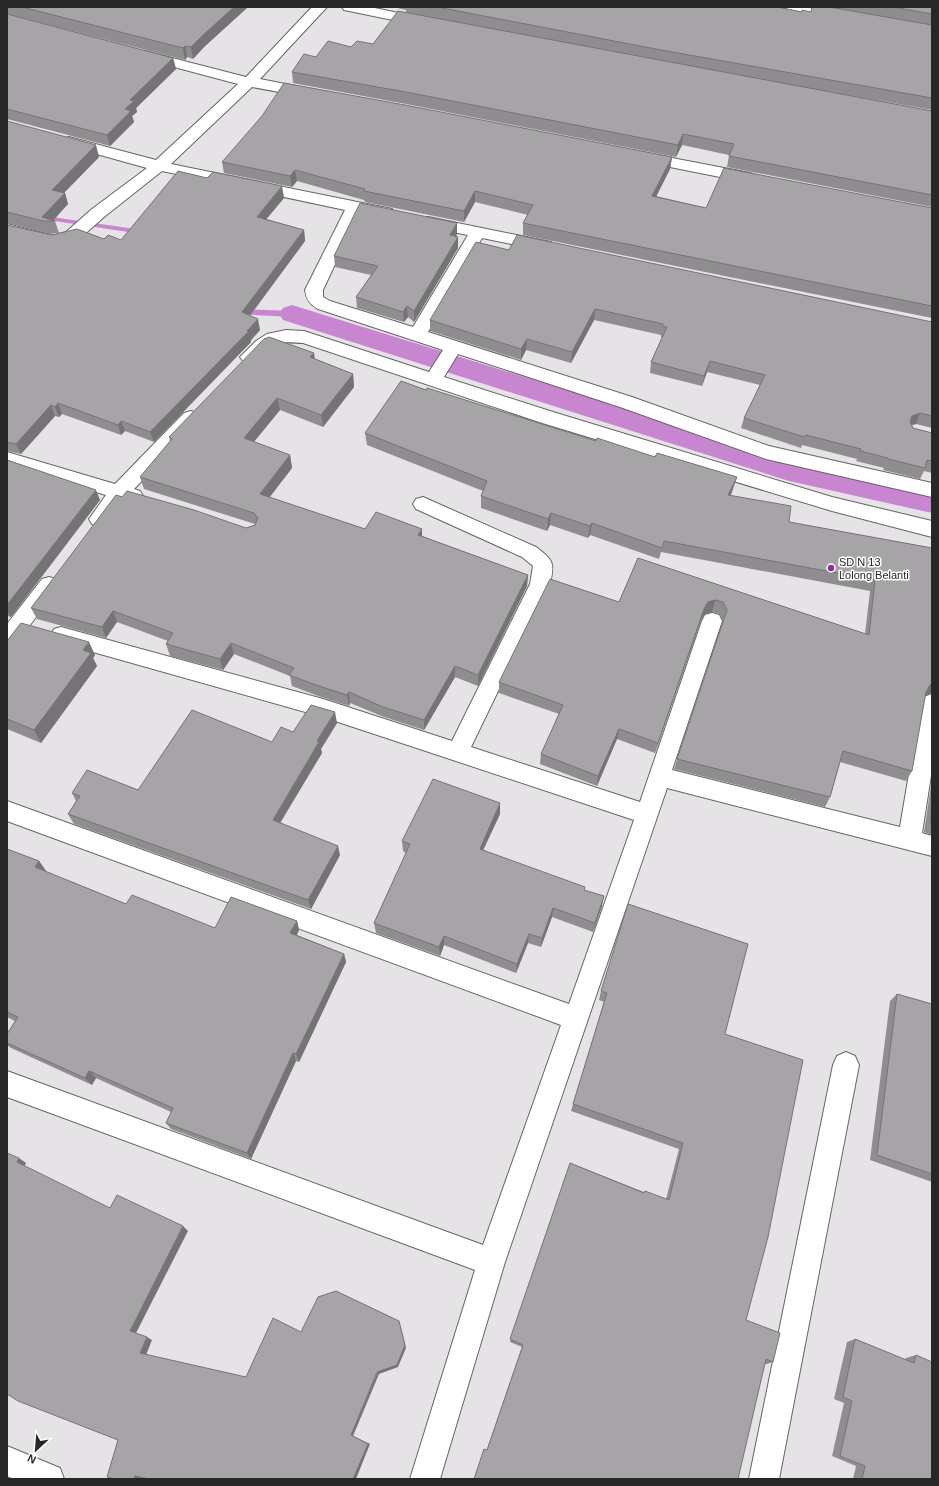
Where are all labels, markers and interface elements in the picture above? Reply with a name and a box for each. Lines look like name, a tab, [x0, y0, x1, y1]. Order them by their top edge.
place label: SD N 13 Lolong Belanti	[839, 556, 909, 581]
marker: SD N 13 Lolong Belanti	[826, 563, 836, 573]
north arrow	[16, 1430, 56, 1470]
text: N	[25, 1452, 38, 1466]

